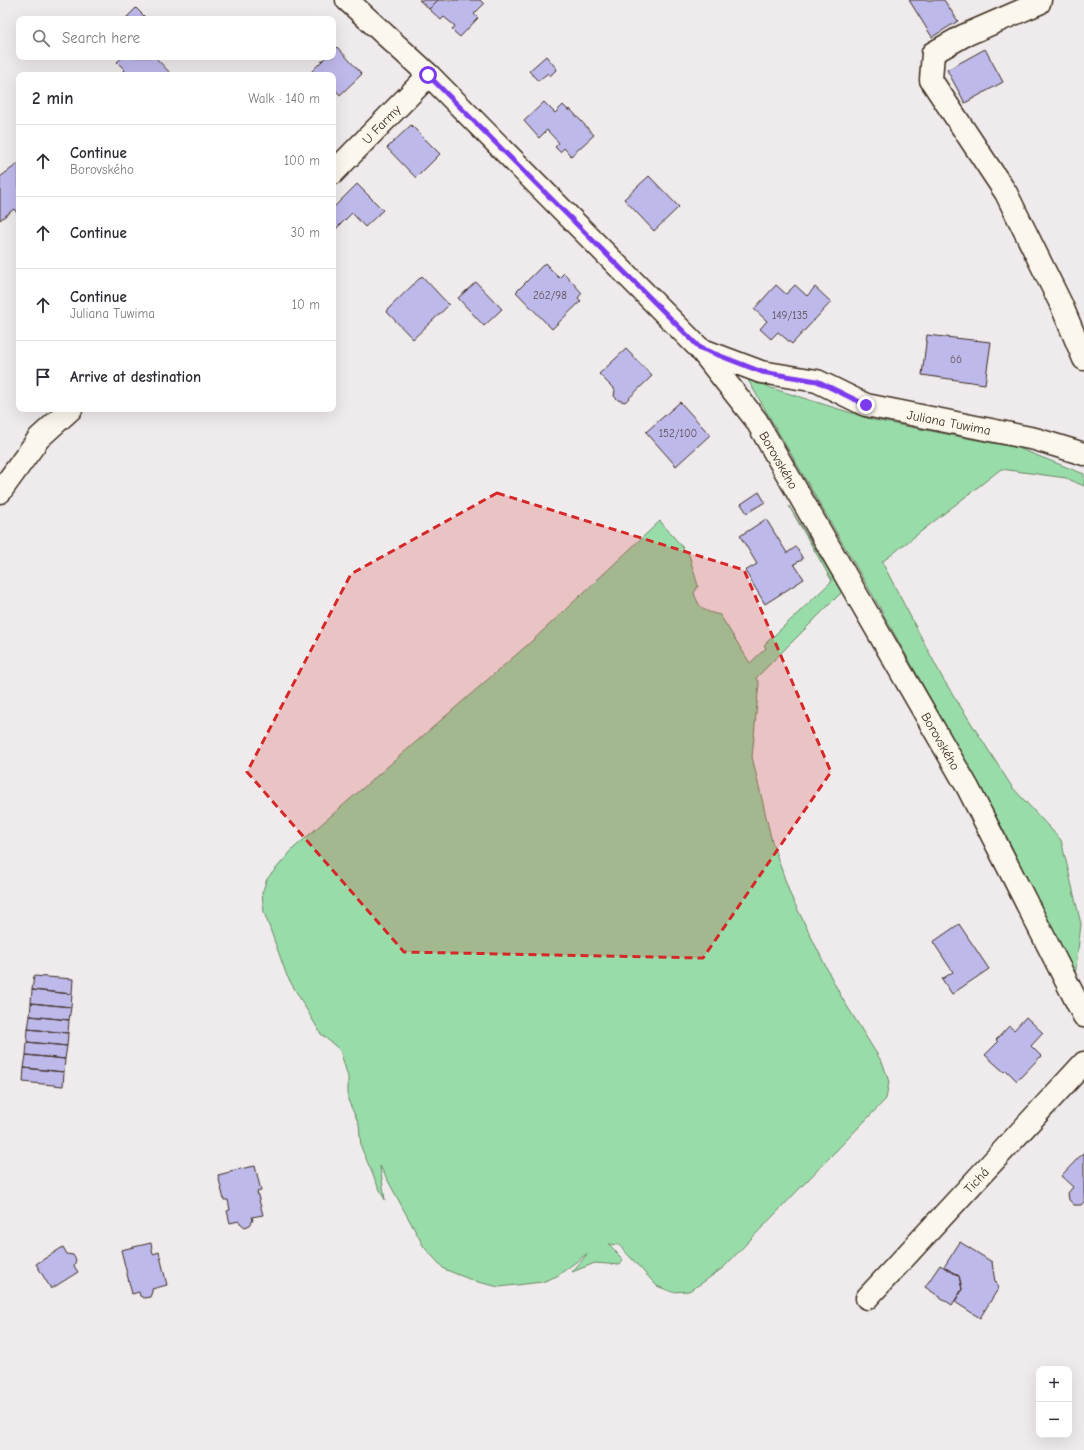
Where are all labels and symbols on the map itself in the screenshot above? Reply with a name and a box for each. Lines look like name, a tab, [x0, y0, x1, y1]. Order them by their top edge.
route start	[419, 66, 437, 84]
street label: U Farmy	[359, 102, 404, 147]
house number: 262/98	[533, 289, 567, 302]
house number: 149/135	[772, 309, 808, 322]
house number: 66	[950, 353, 962, 366]
route end	[857, 396, 875, 414]
street label: Juliana Tuwima	[906, 407, 992, 438]
house number: 152/100	[659, 427, 697, 440]
street label: Borovského	[756, 429, 801, 492]
street label: Borovského	[918, 710, 963, 773]
street label: Tichá	[961, 1164, 992, 1196]

